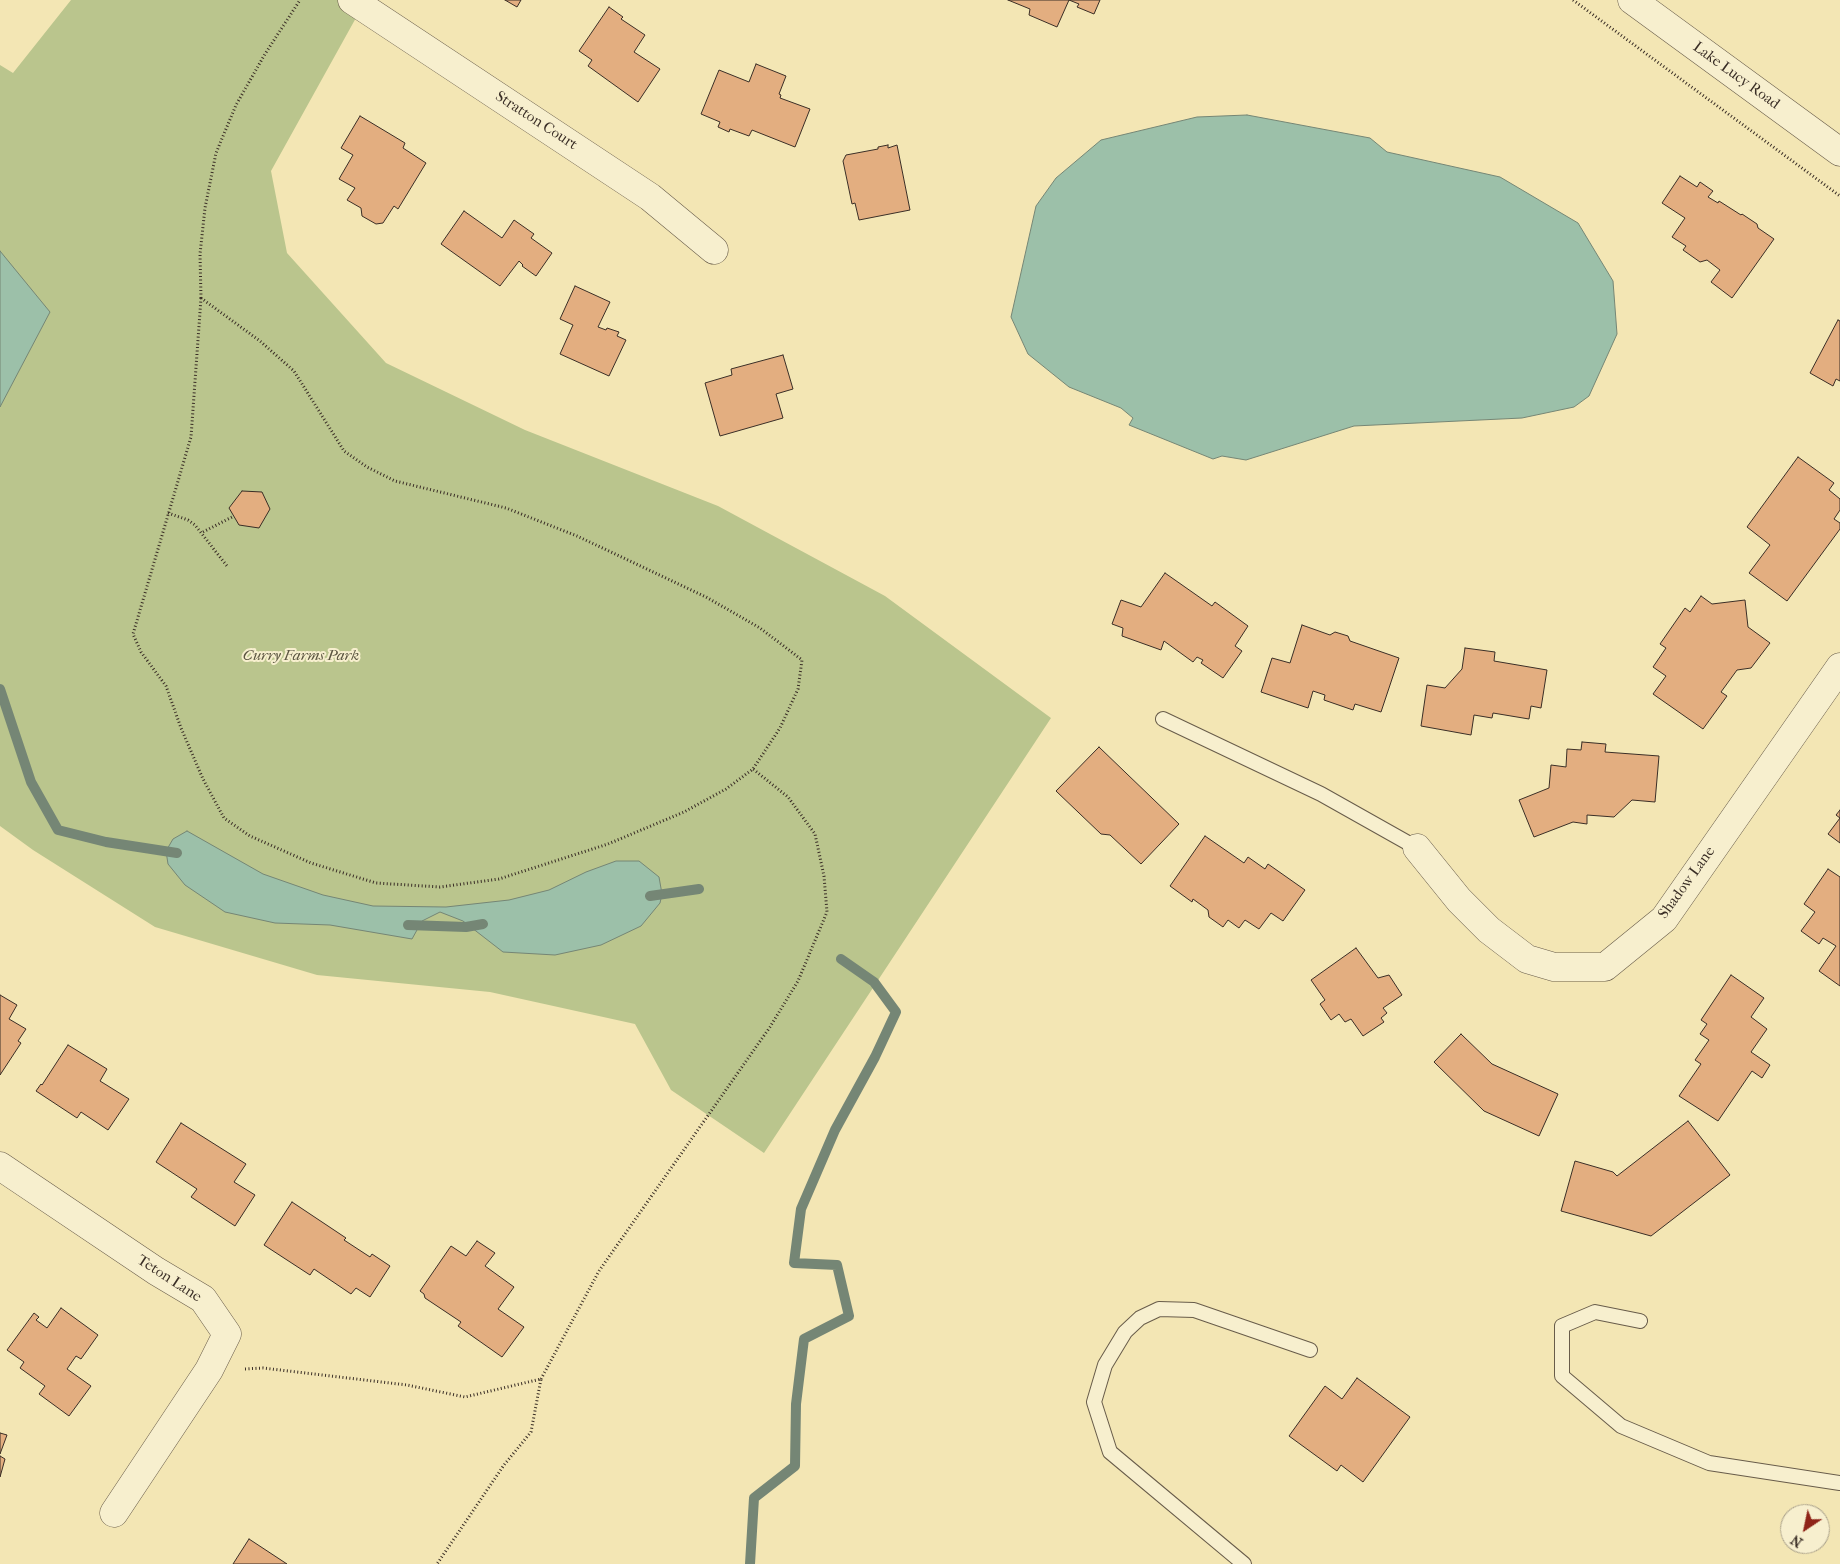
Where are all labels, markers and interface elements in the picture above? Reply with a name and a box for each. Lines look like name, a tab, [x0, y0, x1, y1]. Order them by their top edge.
street label: Lake Lucy Road	[1689, 39, 1783, 113]
street label: Stratton Court	[491, 88, 581, 154]
park label: Curry Farms Park	[243, 647, 359, 665]
street label: Shadow Lane	[1655, 843, 1719, 923]
street label: Teton Lane	[133, 1252, 205, 1306]
north arrow	[1780, 1504, 1830, 1554]
text: N	[1788, 1531, 1806, 1551]

